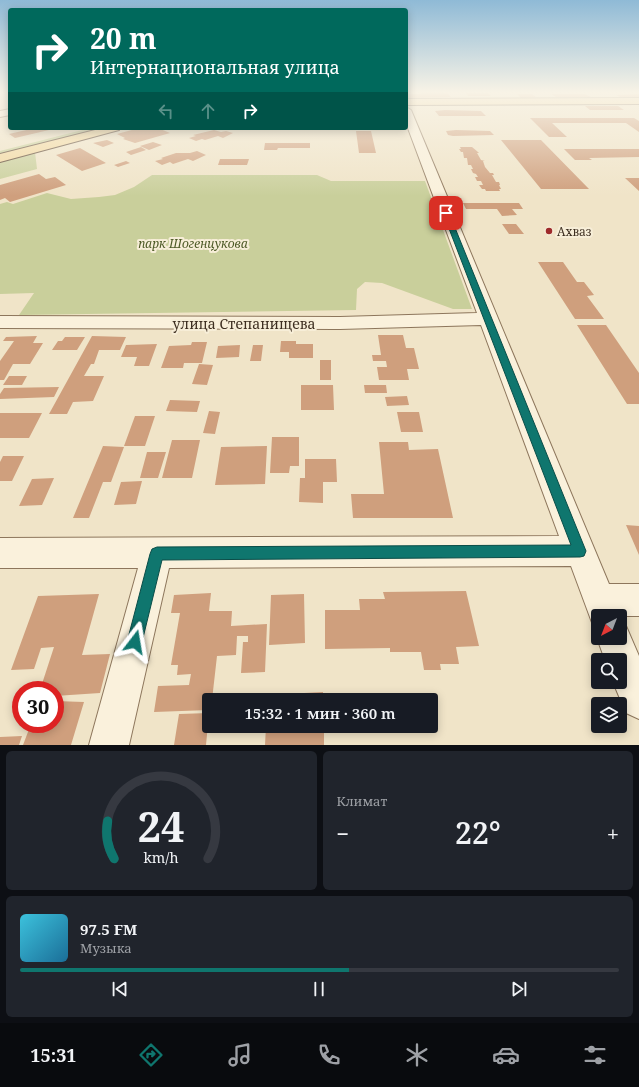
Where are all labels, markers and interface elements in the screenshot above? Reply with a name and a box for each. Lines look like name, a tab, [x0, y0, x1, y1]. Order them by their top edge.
text: 20 m	[90, 19, 157, 57]
icon: right	[24, 24, 76, 76]
text: Интернациональная улица	[90, 55, 340, 79]
icon: left	[155, 100, 177, 122]
icon: ahead	[197, 100, 219, 122]
icon: right	[239, 100, 261, 122]
pin	[429, 196, 463, 230]
icon: arrive	[435, 202, 457, 224]
place label: Ахваз	[557, 223, 592, 240]
marker: Ахваз	[544, 226, 554, 236]
park label: парк Шогенцукова	[138, 235, 248, 252]
street label: улица Степанищева	[173, 314, 315, 333]
north arrow	[591, 609, 627, 645]
map controls	[591, 609, 627, 733]
position arrow	[114, 621, 156, 663]
button: search	[591, 653, 627, 689]
speed limit sign: 30	[12, 681, 64, 733]
button: layers	[591, 697, 627, 733]
text: 15:32 · 1 мин · 360 m	[244, 703, 396, 723]
text: Климат	[337, 792, 387, 810]
text: 24	[138, 797, 185, 853]
text: 22°	[455, 812, 501, 853]
text: −	[337, 818, 349, 848]
text: +	[607, 818, 619, 848]
text: km/h	[144, 847, 179, 866]
text: 97.5 FM	[80, 919, 137, 939]
text: Музыка	[80, 939, 132, 957]
icon: previous	[109, 978, 131, 1000]
icon: pause	[308, 978, 330, 1000]
icon: next	[508, 978, 530, 1000]
icon: directions	[137, 1041, 165, 1069]
icon: music	[226, 1041, 254, 1069]
icon: phone	[315, 1041, 343, 1069]
icon: climate	[403, 1041, 431, 1069]
icon: car	[492, 1041, 520, 1069]
icon: filters	[581, 1041, 609, 1069]
text: 15:31	[30, 1043, 77, 1067]

